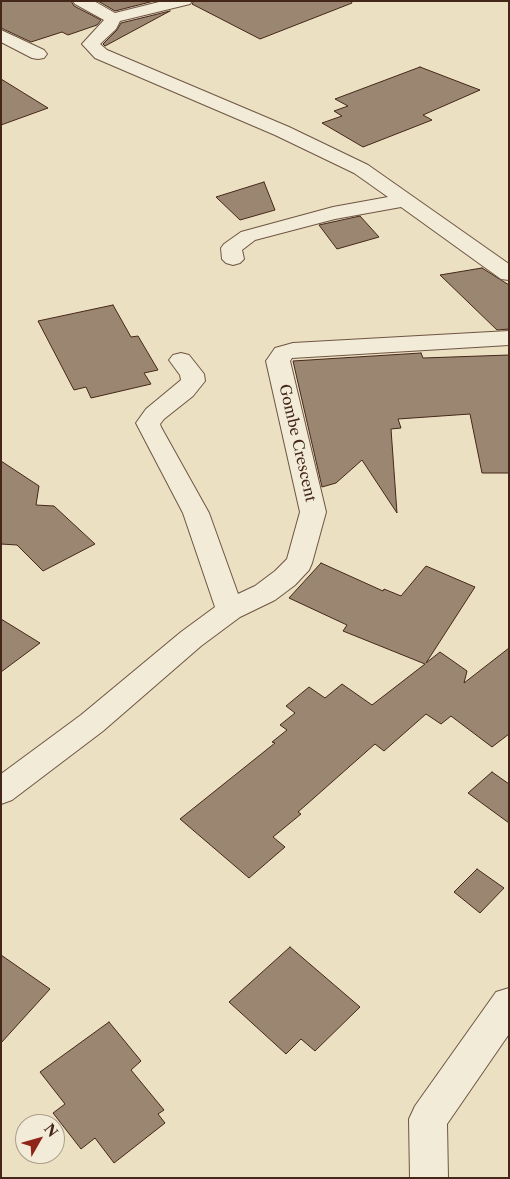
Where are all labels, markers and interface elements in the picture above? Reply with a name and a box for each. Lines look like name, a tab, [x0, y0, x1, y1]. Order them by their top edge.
street label: Gombe Crescent	[275, 382, 319, 504]
north arrow	[15, 1114, 65, 1164]
text: N	[40, 1120, 62, 1141]

